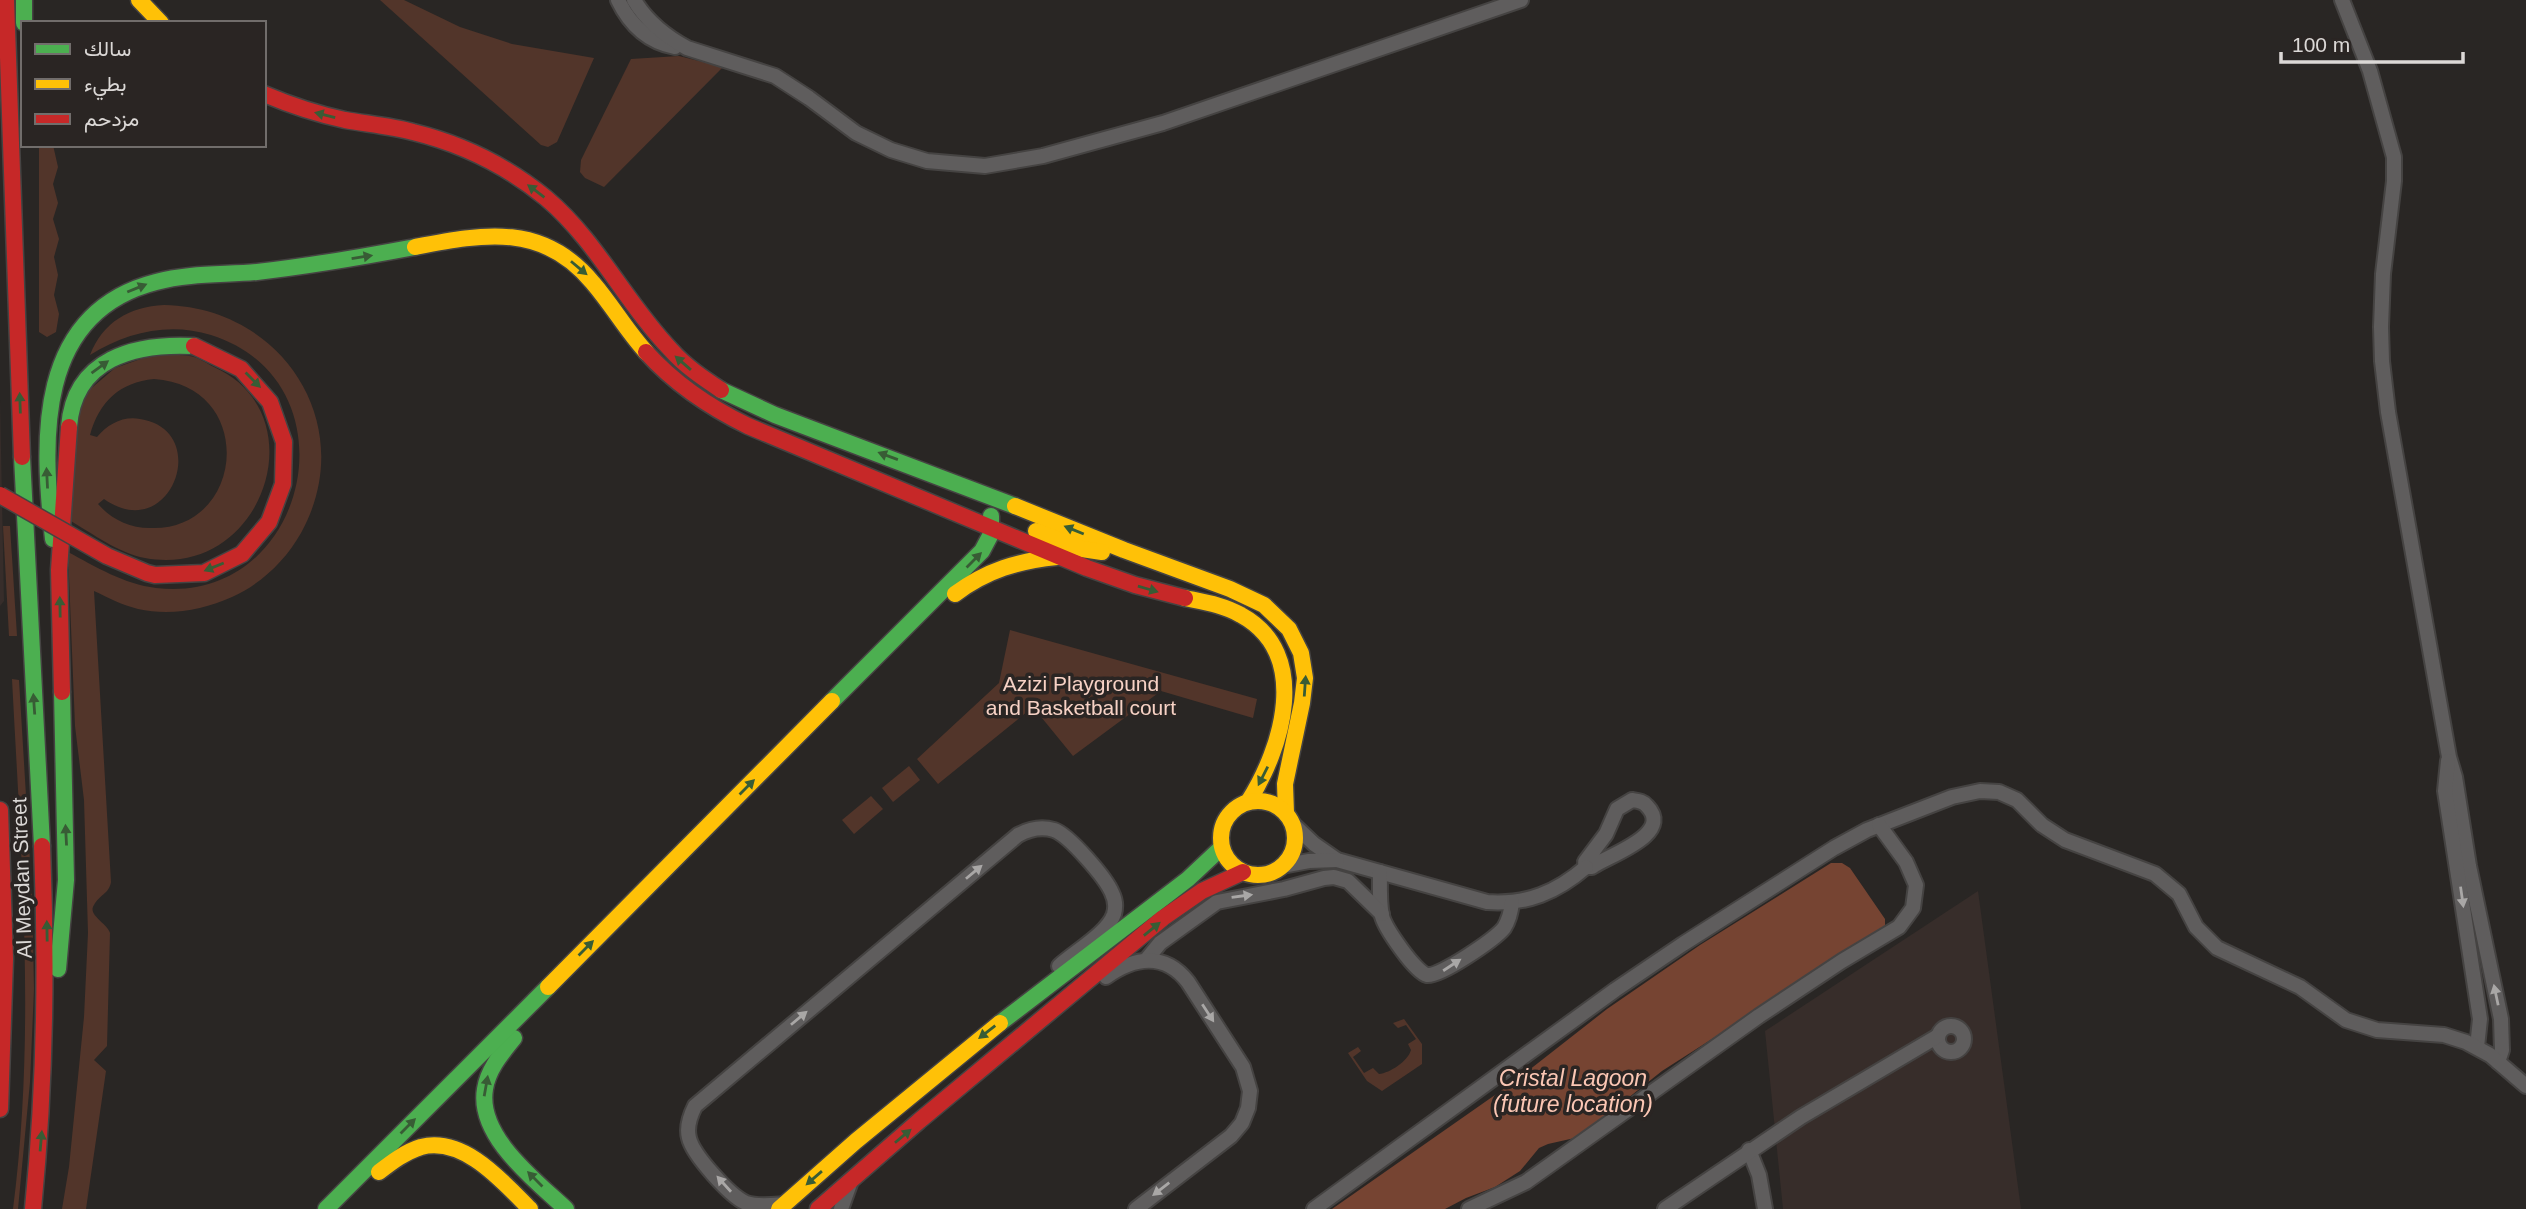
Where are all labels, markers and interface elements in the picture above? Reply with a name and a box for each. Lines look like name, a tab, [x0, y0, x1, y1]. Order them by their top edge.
legend	[21, 21, 266, 147]
scale bar	[2281, 21, 2463, 65]
text: 100 m	[2292, 33, 2350, 56]
text: سالك	[84, 37, 131, 60]
text: بطيء	[84, 72, 127, 101]
text: مزدحم	[84, 107, 139, 133]
one-way arrow	[314, 109, 336, 120]
one-way arrow	[527, 184, 545, 198]
one-way arrow	[351, 251, 373, 262]
one-way arrow	[570, 260, 588, 276]
one-way arrow	[127, 283, 148, 294]
one-way arrow	[674, 356, 691, 371]
one-way arrow	[91, 360, 109, 374]
one-way arrow	[244, 371, 261, 388]
one-way arrow	[14, 392, 25, 414]
one-way arrow	[878, 450, 899, 461]
one-way arrow	[42, 467, 53, 489]
one-way arrow	[1063, 525, 1084, 536]
one-way arrow	[965, 552, 981, 569]
one-way arrow	[204, 562, 225, 573]
one-way arrow	[1138, 585, 1159, 595]
one-way arrow	[54, 596, 65, 618]
park label: Azizi Playground and Basketball court	[986, 672, 1176, 719]
one-way arrow	[1300, 675, 1311, 697]
one-way arrow	[28, 693, 39, 715]
one-way arrow	[1258, 766, 1269, 786]
one-way arrow	[738, 779, 755, 795]
street label: Al Meydan Street	[7, 797, 36, 959]
one-way arrow	[60, 824, 71, 846]
one-way arrow	[965, 865, 982, 880]
one-way arrow	[2457, 886, 2468, 908]
one-way arrow	[1231, 891, 1253, 902]
one-way arrow	[41, 920, 52, 942]
one-way arrow	[1143, 922, 1161, 937]
one-way arrow	[578, 939, 595, 956]
one-way arrow	[1443, 958, 1461, 972]
one-way arrow	[2490, 984, 2501, 1006]
one-way arrow	[1201, 1004, 1215, 1022]
one-way arrow	[790, 1010, 808, 1026]
one-way arrow	[979, 1024, 997, 1039]
water label: Cristal Lagoon (future location)	[1493, 1065, 1653, 1117]
one-way arrow	[481, 1075, 492, 1097]
one-way arrow	[400, 1118, 416, 1135]
one-way arrow	[894, 1128, 912, 1143]
one-way arrow	[36, 1130, 47, 1152]
one-way arrow	[805, 1170, 822, 1186]
one-way arrow	[527, 1171, 544, 1187]
one-way arrow	[716, 1176, 732, 1193]
one-way arrow	[1153, 1181, 1171, 1196]

